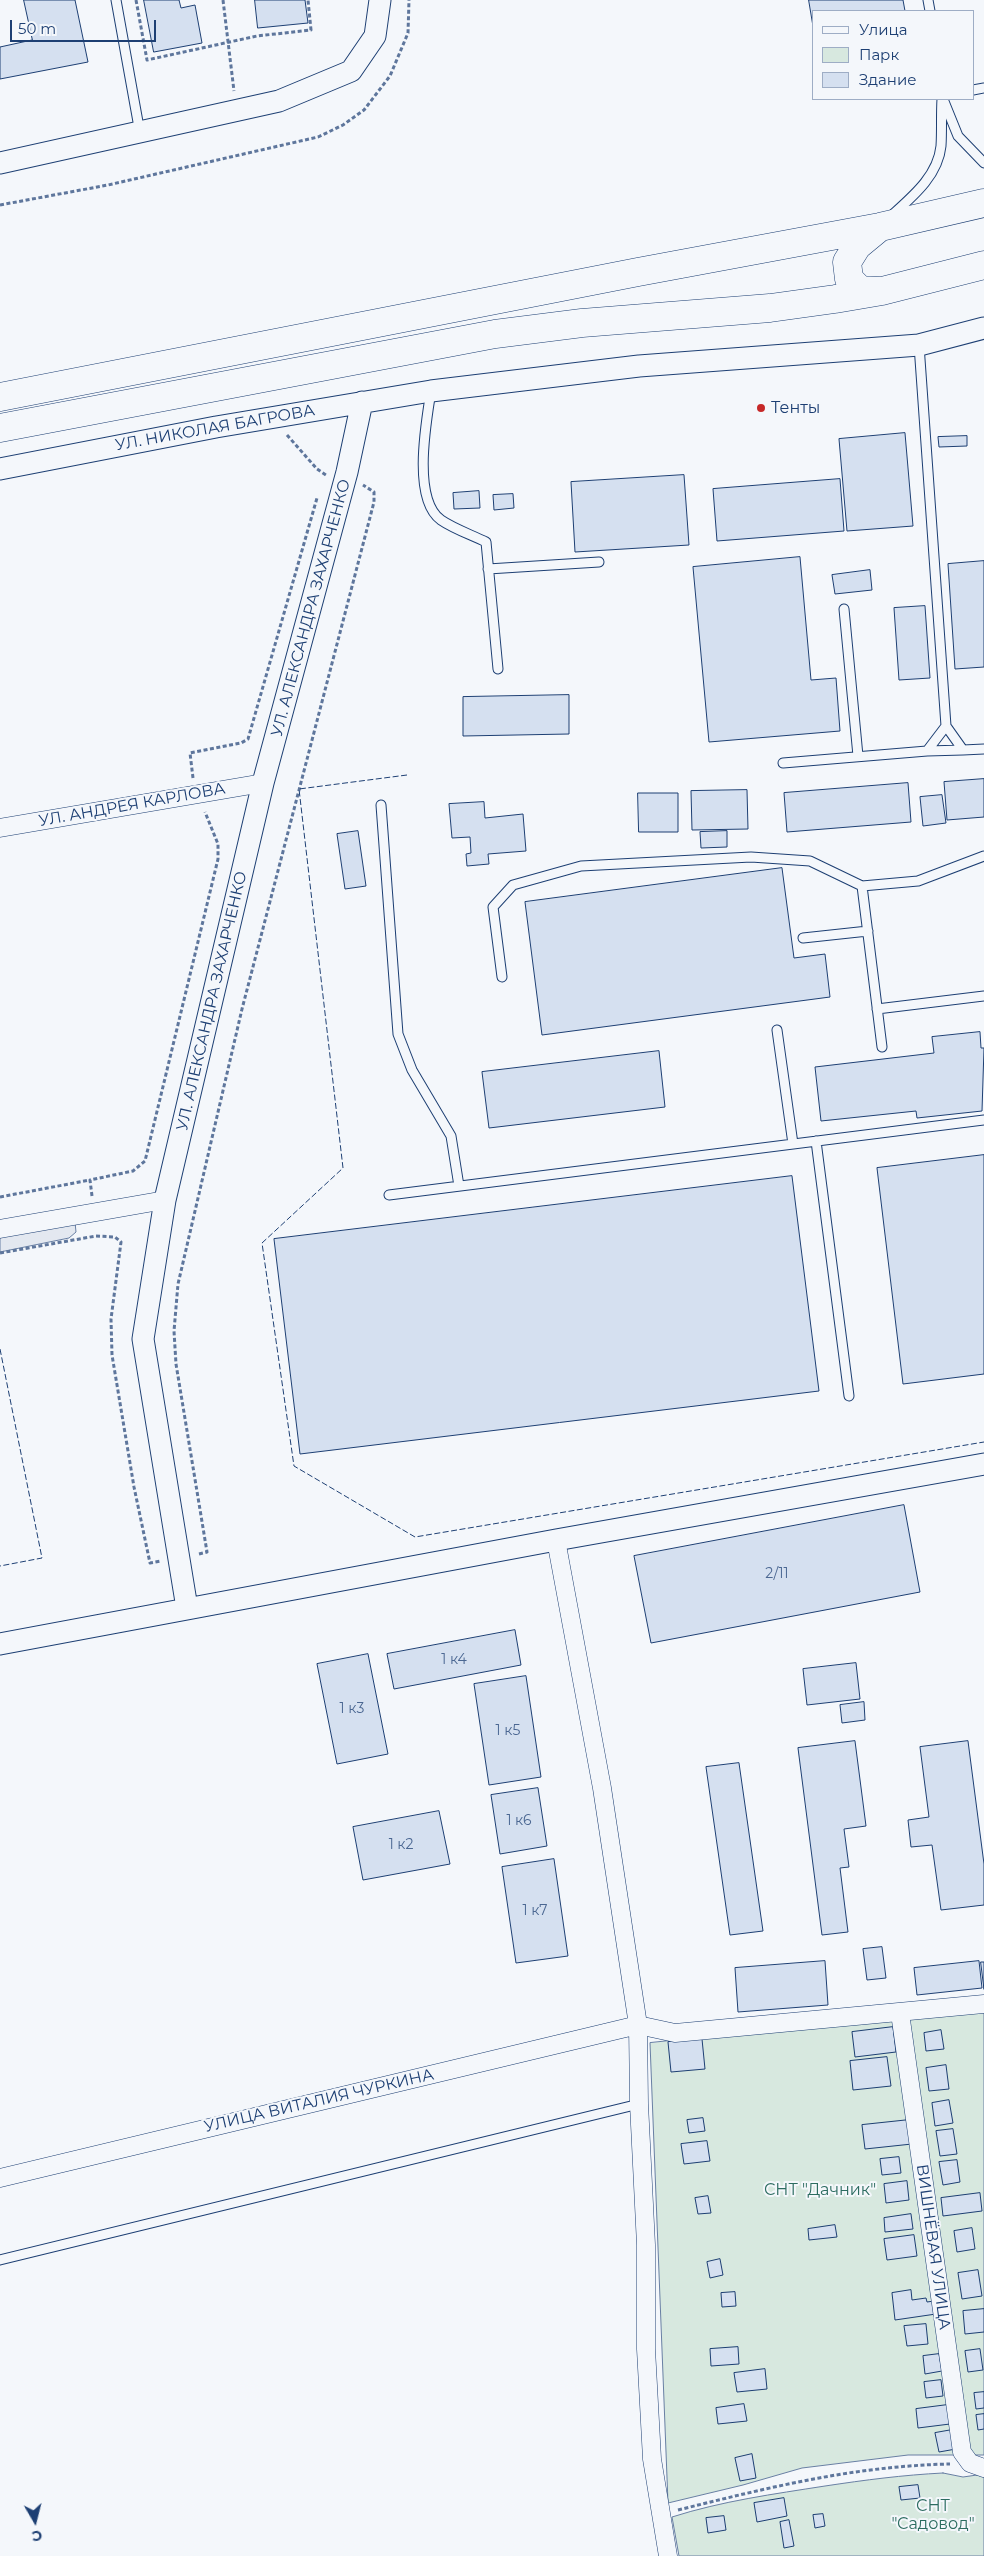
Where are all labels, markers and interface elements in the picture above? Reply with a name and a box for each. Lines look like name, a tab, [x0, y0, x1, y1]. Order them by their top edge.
scale bar	[12, 10, 159, 42]
legend	[812, 10, 974, 100]
text: 50 m	[18, 19, 56, 38]
text: Улица	[859, 20, 907, 39]
text: Парк	[859, 45, 899, 64]
text: Здание	[859, 70, 917, 89]
place label: Тенты	[771, 398, 820, 418]
street label: УЛ. НИКОЛАЯ БАГРОВА	[114, 401, 316, 455]
marker: Тенты	[755, 402, 767, 414]
street label: УЛ. АЛЕКСАНДРА ЗАХАРЧЕНКО	[267, 477, 355, 739]
street label: УЛ. АНДРЕЯ КАРЛОВА	[37, 779, 227, 831]
street label: УЛ. АЛЕКСАНДРА ЗАХАРЧЕНКО	[173, 869, 251, 1133]
house number: 2/11	[765, 1566, 789, 1582]
house number: 1 к4	[441, 1652, 467, 1668]
house number: 1 к3	[340, 1701, 364, 1717]
house number: 1 к5	[496, 1723, 520, 1739]
house number: 1 к6	[506, 1813, 532, 1829]
house number: 1 к2	[389, 1837, 413, 1853]
house number: 1 к7	[523, 1903, 547, 1919]
street label: УЛИЦА ВИТАЛИЯ ЧУРКИНА	[202, 2065, 436, 2137]
street label: ВИШНЁВАЯ УЛИЦА	[912, 2163, 954, 2331]
park label: СНТ "Дачник"	[764, 2180, 876, 2200]
north arrow	[10, 2496, 60, 2546]
park label: СНТ "Садовод"	[891, 2496, 975, 2534]
text: С	[31, 2526, 43, 2545]

